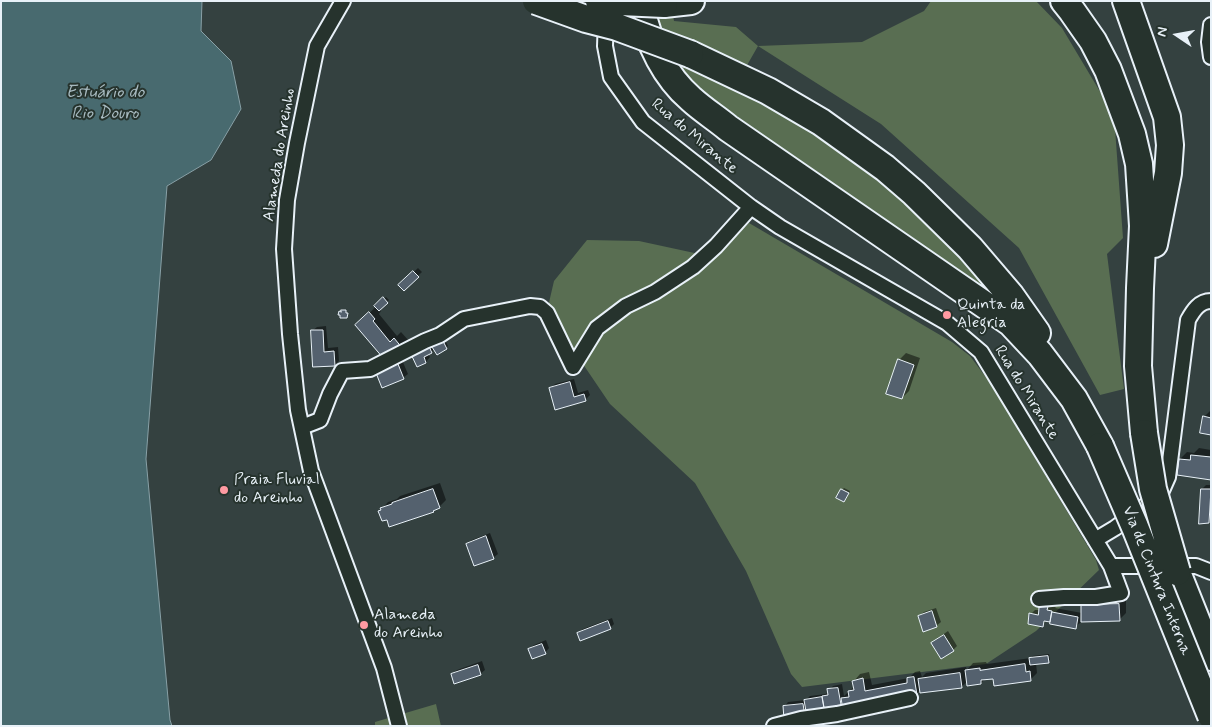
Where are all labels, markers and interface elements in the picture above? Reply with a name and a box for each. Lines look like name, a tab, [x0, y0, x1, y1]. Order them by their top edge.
north arrow	[1152, 10, 1202, 60]
text: N	[1153, 25, 1172, 38]
water label: Estuário do Rio Douro	[66, 82, 144, 125]
street label: Alameda do Areinho	[260, 87, 300, 223]
street label: Rua do Mirante	[647, 95, 741, 179]
place label: Quinta da Alegria	[957, 296, 1025, 334]
marker: Quinta da Alegria	[941, 309, 953, 321]
street label: Rua do Mirante	[989, 342, 1063, 444]
place label: Praia Fluvial do Areinho	[234, 471, 320, 509]
marker: Praia Fluvial do Areinho	[218, 484, 230, 496]
street label: Via de Cintura Interna	[1117, 504, 1195, 658]
place label: Alameda do Areinho	[374, 606, 443, 644]
marker: Alameda do Areinho	[358, 619, 370, 631]

